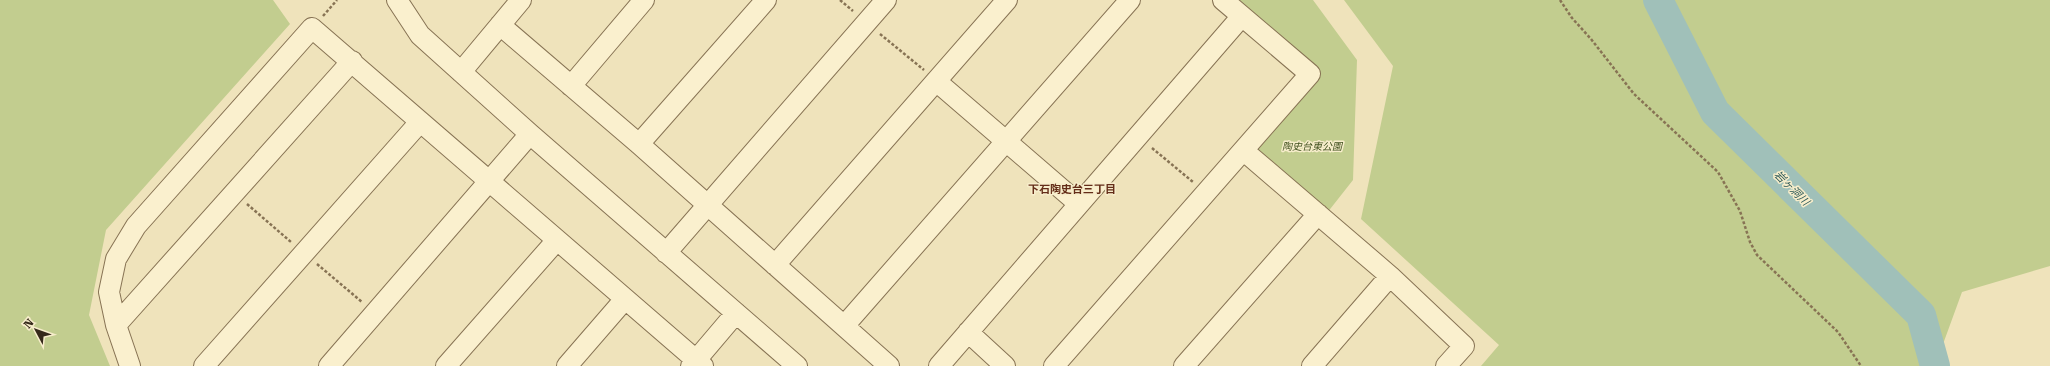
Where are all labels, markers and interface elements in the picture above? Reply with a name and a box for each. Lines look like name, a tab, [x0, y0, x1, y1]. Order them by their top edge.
park label: 陶史台東公園	[1282, 141, 1344, 152]
water label: 岩ヶ洞川	[1771, 168, 1813, 209]
district label: 下石陶史台三丁目	[1028, 183, 1116, 196]
north arrow	[16, 310, 56, 350]
text: N	[21, 316, 37, 331]

